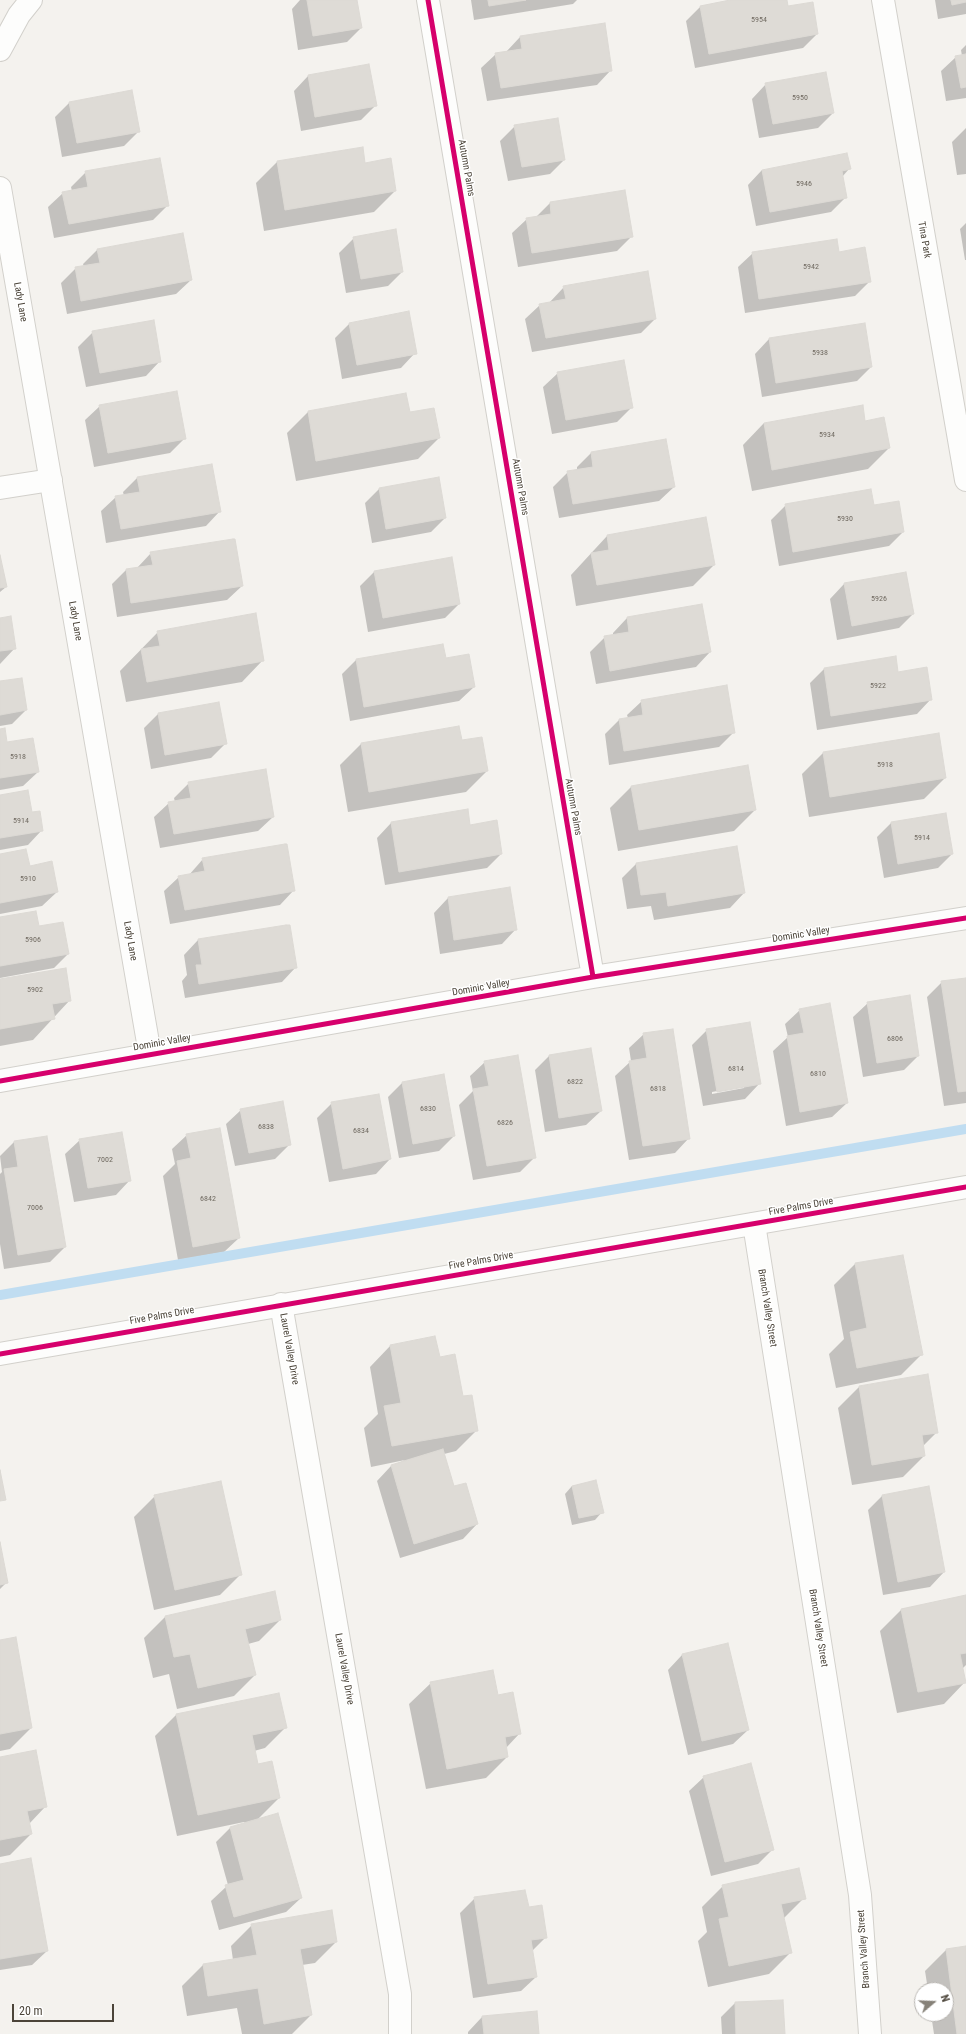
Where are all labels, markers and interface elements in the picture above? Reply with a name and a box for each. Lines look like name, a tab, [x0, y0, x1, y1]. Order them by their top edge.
house number: 5954	[751, 15, 767, 25]
house number: 5950	[792, 93, 808, 103]
street label: Autumn Palms	[455, 139, 477, 197]
house number: 5946	[796, 179, 812, 189]
street label: Tina Park	[915, 221, 933, 259]
house number: 5942	[803, 262, 819, 272]
street label: Lady Lane	[11, 281, 29, 323]
house number: 5938	[812, 348, 828, 358]
house number: 5934	[819, 430, 835, 440]
street label: Autumn Palms	[509, 458, 531, 516]
house number: 5930	[837, 514, 853, 524]
house number: 5926	[871, 594, 887, 604]
street label: Lady Lane	[66, 600, 84, 642]
house number: 5922	[870, 681, 886, 691]
house number: 5918	[10, 752, 26, 762]
house number: 5918	[877, 760, 893, 770]
street label: Autumn Palms	[562, 778, 584, 836]
house number: 5914	[13, 816, 29, 826]
house number: 5914	[914, 833, 930, 843]
house number: 5910	[20, 874, 36, 884]
street label: Lady Lane	[121, 920, 139, 962]
street label: Dominic Valley	[771, 925, 831, 945]
house number: 5906	[25, 935, 41, 945]
street label: Dominic Valley	[451, 977, 511, 999]
house number: 5902	[27, 985, 43, 995]
street label: Dominic Valley	[132, 1032, 192, 1054]
house number: 6806	[887, 1034, 903, 1044]
house number: 6814	[728, 1064, 744, 1074]
house number: 6810	[810, 1069, 826, 1079]
house number: 6822	[567, 1077, 583, 1087]
house number: 6818	[650, 1084, 666, 1094]
house number: 6830	[420, 1104, 436, 1114]
house number: 6826	[497, 1118, 513, 1128]
house number: 6838	[258, 1122, 274, 1132]
house number: 6834	[353, 1126, 369, 1136]
house number: 7002	[97, 1155, 113, 1165]
house number: 6842	[200, 1194, 216, 1204]
street label: Five Palms Drive	[768, 1195, 834, 1219]
house number: 7006	[27, 1203, 43, 1213]
street label: Five Palms Drive	[448, 1249, 514, 1273]
street label: Branch Valley Street	[755, 1268, 779, 1348]
street label: Five Palms Drive	[129, 1304, 195, 1328]
street label: Laurel Valley Drive	[277, 1312, 301, 1386]
street label: Branch Valley Street	[806, 1588, 830, 1668]
street label: Laurel Valley Drive	[332, 1632, 356, 1706]
street label: Branch Valley Street	[855, 1909, 873, 1989]
north arrow	[914, 1982, 954, 2022]
text: N	[938, 1993, 952, 2004]
scale bar	[14, 1996, 116, 2022]
text: 20 m	[19, 2004, 43, 2018]

